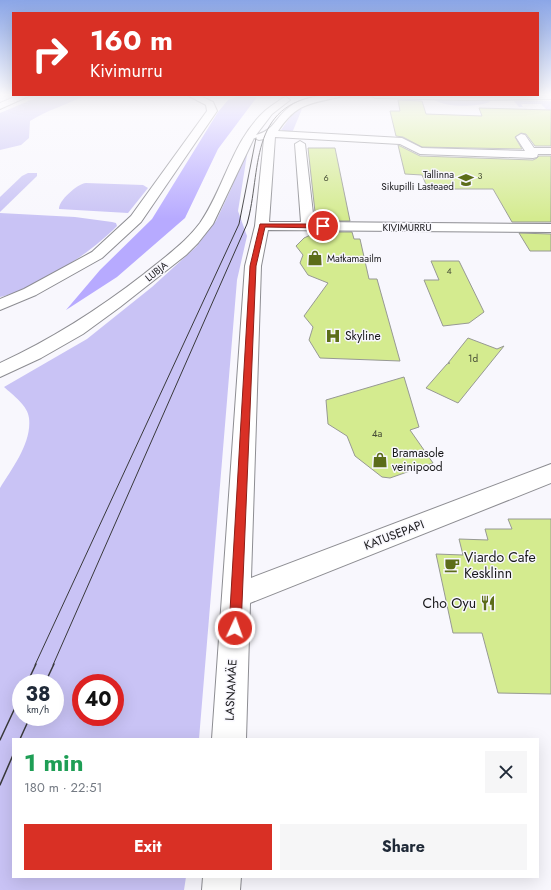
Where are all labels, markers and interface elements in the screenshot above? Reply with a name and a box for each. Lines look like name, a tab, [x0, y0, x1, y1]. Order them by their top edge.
text: 160 m	[90, 20, 173, 61]
icon: right	[24, 28, 76, 80]
text: Kivimurru	[90, 58, 163, 84]
place label: Tallinna Sikupilli Lasteaed	[381, 167, 454, 194]
house number: 3	[478, 169, 483, 182]
house number: 6	[323, 171, 329, 184]
school or university icon: Tallinna Sikupilli Lasteaed	[457, 171, 475, 189]
pin	[306, 209, 340, 243]
icon: arrive	[312, 215, 334, 237]
street label: KIVIMURRU	[383, 220, 431, 235]
shop icon: Matkamaailm	[306, 249, 324, 267]
place label: Matkamaailm	[327, 251, 382, 266]
street label: LUBJA	[142, 257, 171, 285]
house number: 4	[446, 264, 452, 277]
hospital icon: Skyline	[324, 327, 342, 345]
place label: Skyline	[345, 327, 381, 345]
house number: 1d	[468, 351, 478, 366]
house number: 4a	[372, 426, 383, 441]
place label: Bramasole veinipood	[392, 444, 444, 476]
shop icon: Bramasole veinipood	[371, 451, 389, 469]
street label: KATUSEPAPI	[361, 515, 427, 555]
place label: Viardo Cafe Kesklinn	[464, 547, 536, 583]
cafe icon: Viardo Cafe Kesklinn	[443, 556, 461, 574]
place label: Cho Oyu	[422, 593, 476, 613]
restaurant icon: Cho Oyu	[479, 594, 497, 612]
position arrow	[214, 607, 256, 649]
street label: LASNAMÄE	[220, 659, 242, 721]
speed limit sign: 40	[72, 674, 124, 726]
text: 38	[26, 680, 50, 709]
text: km/h	[27, 702, 49, 717]
text: 1 min	[24, 745, 84, 780]
button: close	[485, 751, 527, 793]
text: 180 m · 22:51	[24, 778, 102, 797]
button: Exit	[24, 824, 272, 870]
button: Share	[280, 824, 527, 870]

